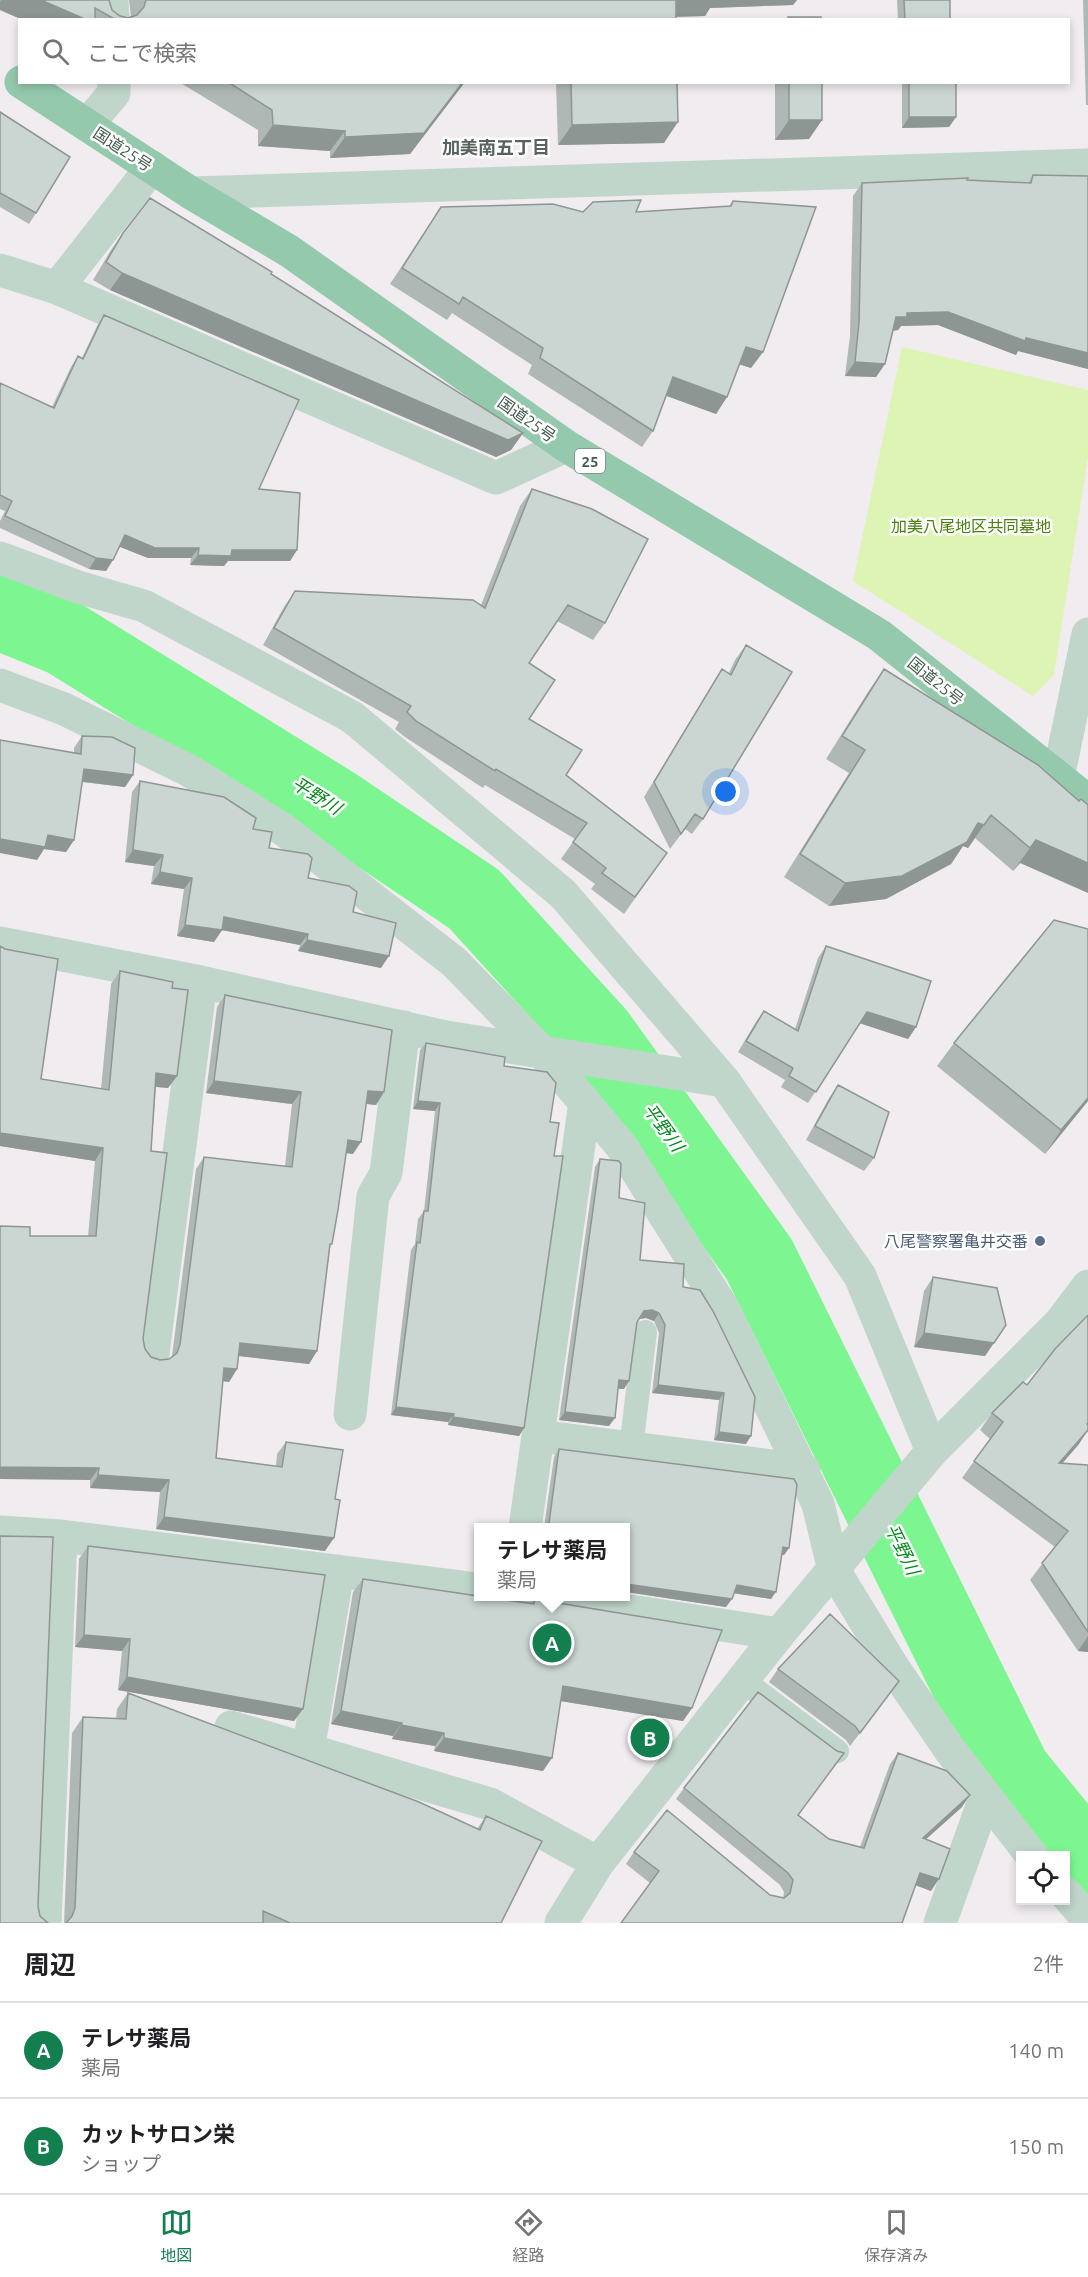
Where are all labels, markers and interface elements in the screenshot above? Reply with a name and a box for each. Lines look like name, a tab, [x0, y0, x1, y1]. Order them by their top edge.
search box	[18, 18, 1070, 84]
icon: search	[39, 35, 72, 68]
text: ここで検索	[87, 40, 197, 65]
street label: 国道25号	[90, 123, 156, 175]
district label: 加美南五丁目	[442, 137, 550, 157]
street label: 国道25号	[495, 393, 559, 445]
road number: 25	[575, 449, 605, 473]
park label: 加美八尾地区共同墓地	[891, 517, 1051, 535]
street label: 国道25号	[905, 653, 967, 709]
water label: 平野川	[289, 772, 347, 819]
your location	[711, 777, 740, 806]
water label: 平野川	[640, 1099, 689, 1156]
place label: 八尾警察署亀井交番	[884, 1232, 1028, 1250]
marker: 八尾警察署亀井交番	[1033, 1234, 1047, 1248]
water label: 平野川	[882, 1520, 925, 1579]
popup	[474, 1523, 630, 1601]
text: テレサ薬局	[497, 1537, 607, 1562]
text: 薬局	[497, 1568, 537, 1591]
pin: A	[532, 1620, 572, 1666]
pin: B	[630, 1716, 670, 1760]
map controls	[1016, 1851, 1070, 1905]
button: locate	[1016, 1851, 1070, 1905]
text: 周辺	[24, 1950, 76, 1979]
text: 2件	[1033, 1952, 1064, 1975]
text: テレサ薬局	[81, 2025, 191, 2050]
text: A	[36, 2039, 51, 2062]
text: 140 m	[1008, 2039, 1064, 2062]
text: 薬局	[81, 2056, 121, 2079]
text: カットサロン栄	[81, 2121, 235, 2146]
text: B	[37, 2135, 50, 2158]
text: 150 m	[1008, 2135, 1064, 2158]
text: ショップ	[81, 2152, 161, 2175]
tab: 地図	[160, 2206, 193, 2266]
tab: 経路	[512, 2206, 545, 2266]
tab: 保存済み	[864, 2206, 928, 2266]

